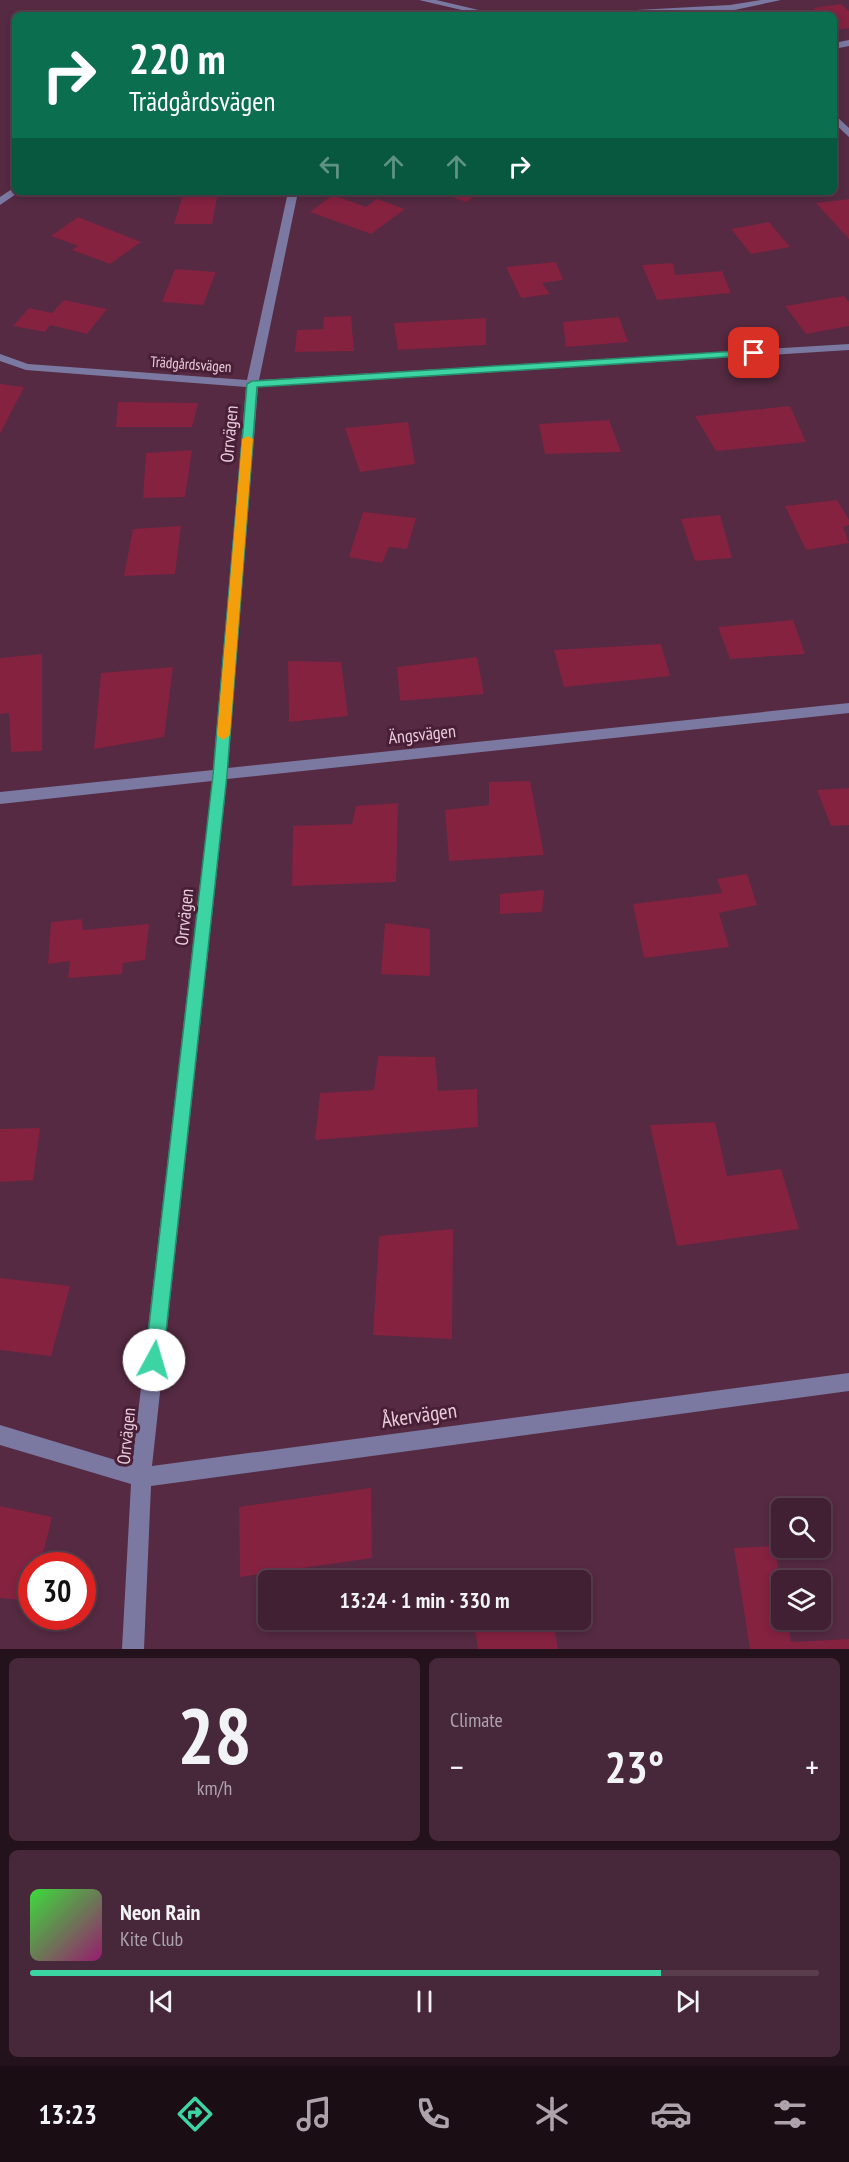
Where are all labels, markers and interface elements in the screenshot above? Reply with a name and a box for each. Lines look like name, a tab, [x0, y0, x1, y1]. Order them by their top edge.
text: 220 m	[129, 31, 226, 86]
icon: right	[30, 36, 108, 114]
text: Trädgårdsvägen	[129, 84, 275, 118]
icon: left	[314, 150, 347, 183]
icon: ahead	[377, 150, 410, 183]
icon: ahead	[440, 150, 473, 183]
icon: right	[503, 150, 536, 183]
pin	[728, 327, 779, 378]
icon: arrive	[737, 336, 770, 369]
street label: Trädgårdsvägen	[150, 352, 232, 376]
street label: Orrvägen	[215, 405, 243, 463]
street label: Ängsvägen	[387, 719, 457, 749]
street label: Orrvägen	[170, 887, 198, 947]
position arrow	[122, 1328, 186, 1392]
street label: Åkervägen	[380, 1396, 458, 1434]
street label: Orrvägen	[112, 1406, 140, 1466]
map controls	[771, 1498, 831, 1630]
button: search	[771, 1498, 831, 1558]
speed limit sign: 30	[18, 1552, 96, 1630]
button: layers	[771, 1570, 831, 1630]
text: 13:24 · 1 min · 330 m	[339, 1586, 510, 1614]
text: 28	[177, 1685, 252, 1786]
text: Climate	[450, 1707, 503, 1733]
text: 23°	[605, 1737, 664, 1795]
text: −	[450, 1745, 464, 1788]
text: +	[805, 1745, 819, 1788]
text: km/h	[197, 1775, 232, 1801]
text: Neon Rain	[120, 1898, 200, 1926]
text: Kite Club	[120, 1926, 183, 1952]
icon: previous	[145, 1985, 178, 2018]
icon: pause	[408, 1985, 441, 2018]
icon: next	[671, 1985, 704, 2018]
icon: directions	[174, 2093, 216, 2135]
icon: music	[293, 2093, 335, 2135]
icon: phone	[412, 2093, 454, 2135]
icon: climate	[531, 2093, 573, 2135]
icon: car	[650, 2093, 692, 2135]
icon: filters	[769, 2093, 811, 2135]
text: 13:23	[38, 2097, 97, 2131]

